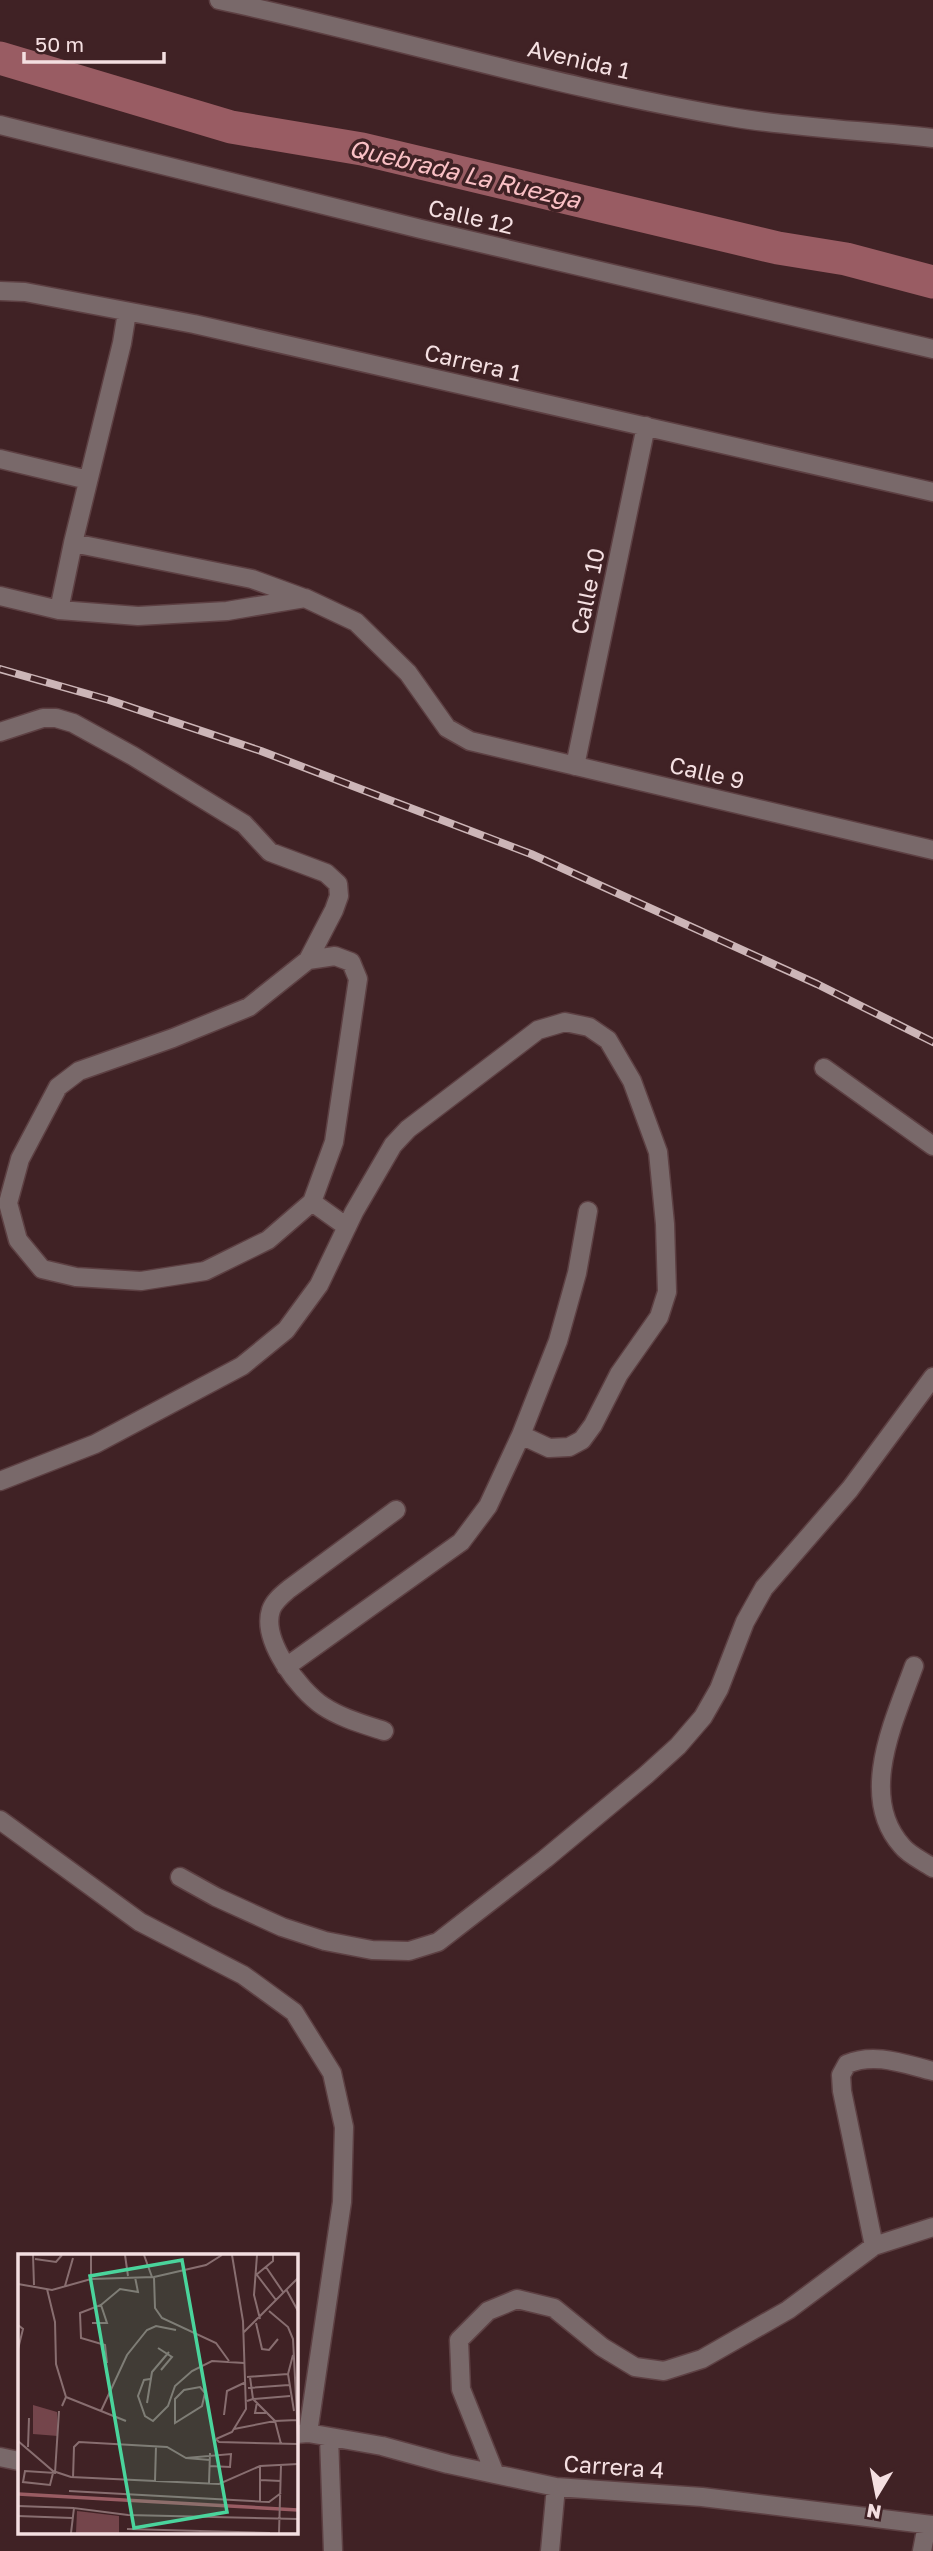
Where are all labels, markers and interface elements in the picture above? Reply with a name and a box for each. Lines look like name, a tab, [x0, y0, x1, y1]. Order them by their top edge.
scale bar	[24, 21, 164, 65]
text: 50 m	[35, 31, 84, 57]
street label: Avenida 1	[525, 34, 633, 84]
water label: Quebrada La Ruezga	[346, 132, 585, 215]
street label: Calle 12	[426, 193, 516, 239]
street label: Carrera 1	[422, 337, 524, 387]
street label: Calle 10	[564, 545, 610, 637]
street label: Calle 9	[667, 750, 747, 794]
inset map	[18, 2254, 298, 2534]
street label: Carrera 4	[563, 2449, 665, 2483]
north arrow	[842, 2460, 912, 2530]
text: N	[865, 2500, 883, 2525]

